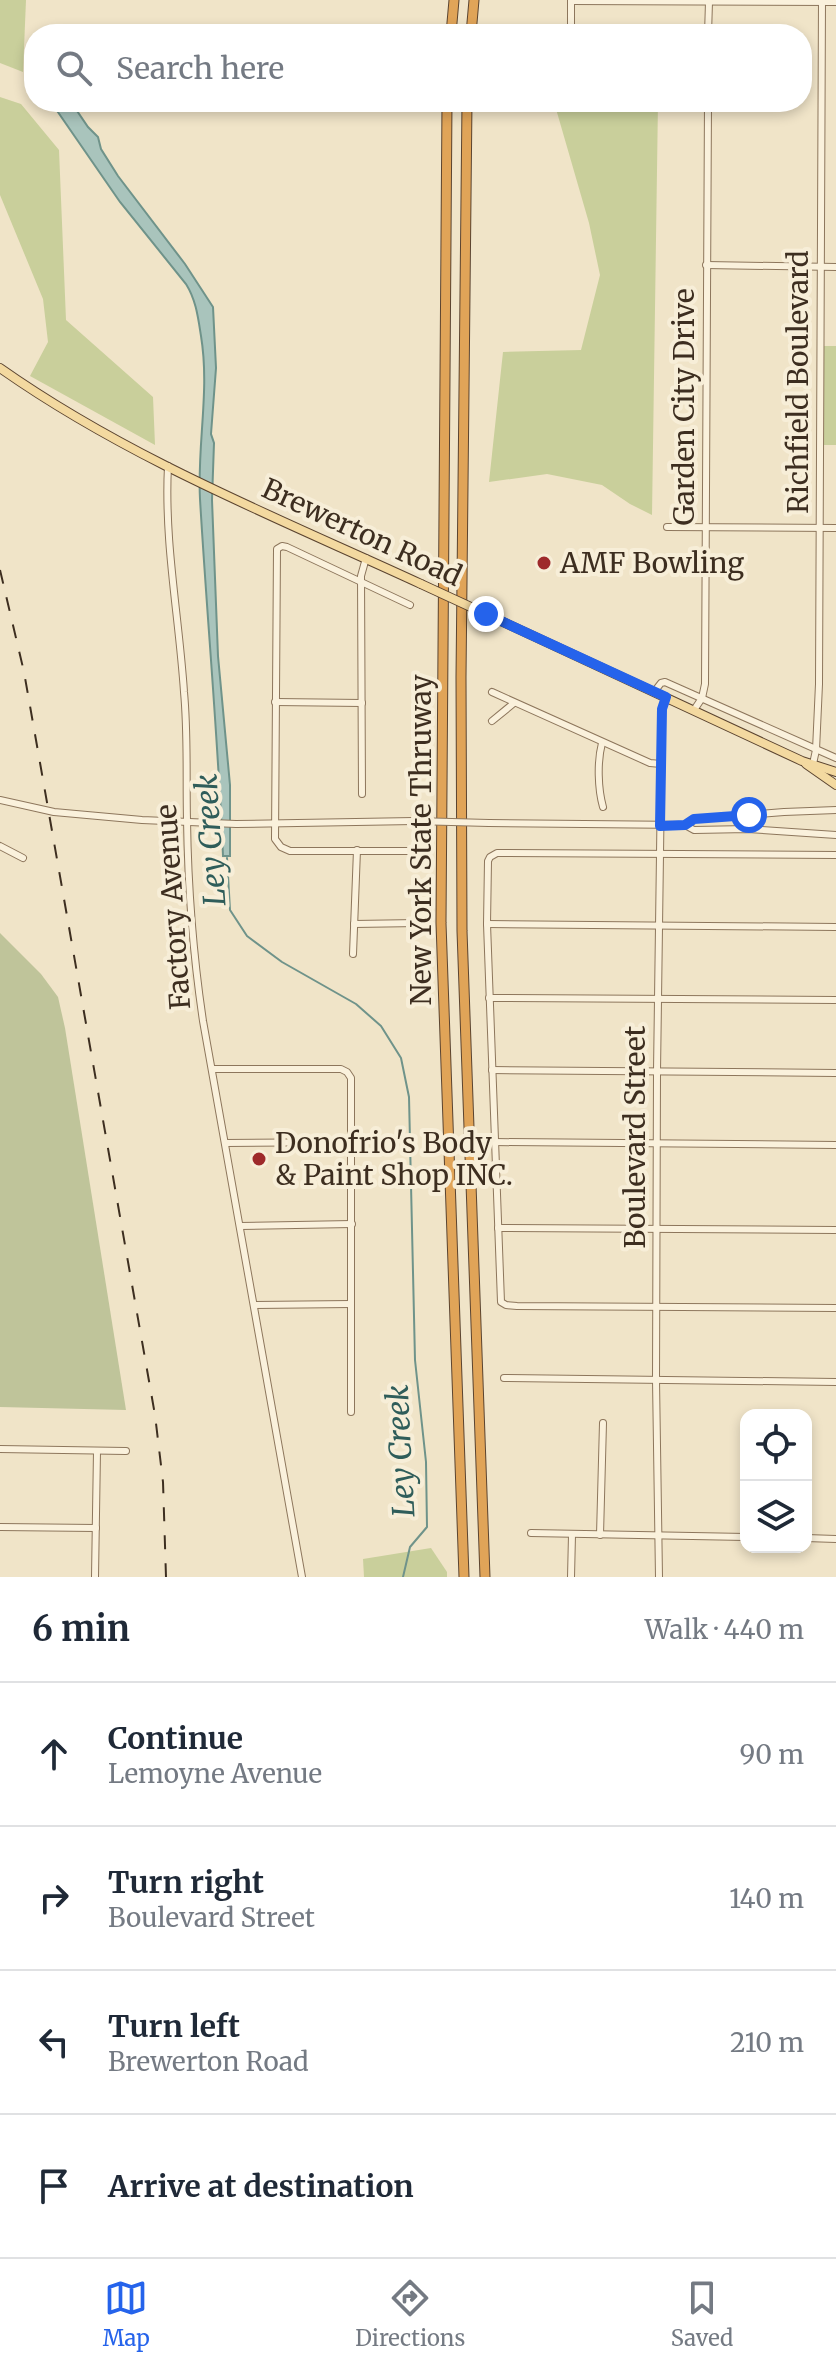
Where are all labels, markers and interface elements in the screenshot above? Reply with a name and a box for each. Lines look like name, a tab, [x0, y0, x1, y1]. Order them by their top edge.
search box	[24, 24, 812, 112]
icon: search	[52, 46, 96, 90]
text: Search here	[116, 49, 284, 87]
street label: Richfield Boulevard	[780, 250, 816, 514]
street label: Garden City Drive	[666, 288, 702, 526]
street label: Brewerton Road	[256, 470, 468, 594]
place label: AMF Bowling	[559, 545, 744, 581]
marker: AMF Bowling	[535, 554, 553, 572]
route end	[468, 596, 504, 632]
street label: New York State Thruway	[403, 674, 439, 1005]
water label: Ley Creek	[186, 772, 234, 907]
route start	[731, 797, 767, 833]
street label: Factory Avenue	[148, 803, 198, 1011]
street label: Boulevard Street	[617, 1026, 653, 1248]
place label: Donofrio's Body & Paint Shop INC.	[275, 1125, 513, 1193]
marker: Donofrio's Body & Paint Shop INC.	[250, 1150, 268, 1168]
water label: Ley Creek	[378, 1383, 422, 1518]
map controls	[740, 1409, 812, 1553]
button: locate	[740, 1409, 812, 1481]
button: layers	[740, 1481, 812, 1553]
text: 6 min	[32, 1608, 130, 1650]
text: Walk · 440 m	[645, 1613, 804, 1646]
text: Continue	[108, 1719, 243, 1757]
icon: ahead	[32, 1732, 76, 1776]
text: 90 m	[740, 1738, 804, 1771]
text: Lemoyne Avenue	[108, 1757, 322, 1790]
text: Turn right	[108, 1863, 264, 1901]
icon: right	[32, 1876, 76, 1920]
text: 140 m	[729, 1882, 804, 1915]
text: Boulevard Street	[108, 1901, 315, 1934]
text: Turn left	[108, 2007, 240, 2045]
icon: left	[32, 2020, 76, 2064]
text: 210 m	[730, 2026, 804, 2059]
text: Brewerton Road	[108, 2045, 309, 2078]
icon: arrive	[32, 2164, 76, 2208]
text: Arrive at destination	[108, 2167, 414, 2205]
tab: Map	[103, 2276, 150, 2352]
tab: Directions	[355, 2276, 465, 2352]
tab: Saved	[671, 2276, 733, 2352]

